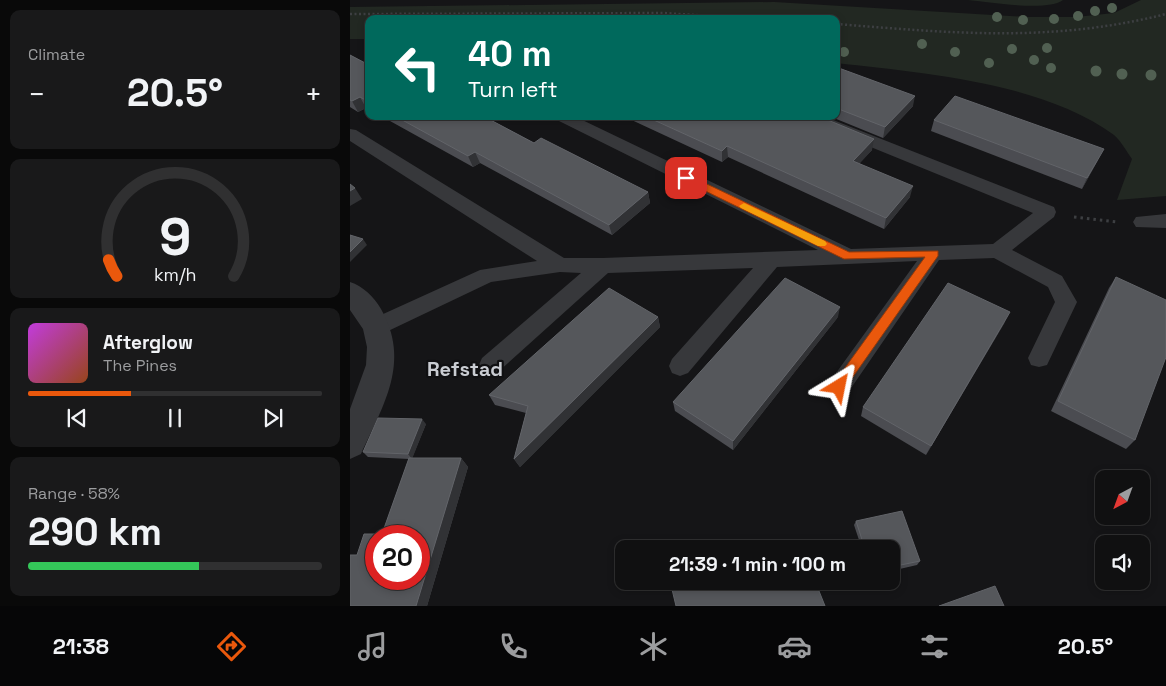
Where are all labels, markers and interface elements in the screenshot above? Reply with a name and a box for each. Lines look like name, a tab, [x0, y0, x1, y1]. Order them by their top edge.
text: 40 m	[468, 32, 552, 76]
icon: left	[385, 35, 450, 100]
text: Climate	[28, 44, 85, 65]
text: 20.5°	[127, 69, 223, 117]
text: Turn left	[468, 75, 558, 103]
text: −	[28, 76, 45, 112]
text: +	[305, 76, 322, 112]
pin	[665, 157, 707, 199]
icon: arrive	[672, 164, 700, 192]
text: 9	[159, 204, 191, 270]
text: km/h	[154, 263, 196, 286]
text: Afterglow	[103, 330, 193, 355]
text: The Pines	[103, 355, 177, 376]
district label: Refstad	[427, 356, 503, 382]
position arrow	[812, 360, 864, 412]
icon: previous	[63, 404, 91, 432]
icon: pause	[161, 404, 189, 432]
icon: next	[259, 404, 287, 432]
north arrow	[1095, 470, 1150, 525]
map controls	[1095, 470, 1150, 590]
text: Range · 58%	[28, 483, 120, 504]
text: 290 km	[28, 508, 162, 556]
speed limit sign: 20	[365, 525, 430, 590]
button: sound	[1095, 535, 1150, 590]
text: 21:39 · 1 min · 100 m	[669, 552, 846, 577]
icon: directions	[214, 629, 249, 664]
icon: music	[355, 629, 390, 664]
icon: phone	[496, 629, 531, 664]
icon: climate	[636, 629, 671, 664]
icon: car	[777, 629, 812, 664]
icon: filters	[917, 629, 952, 664]
text: 21:38	[53, 632, 109, 660]
text: 20.5°	[1058, 632, 1113, 660]

